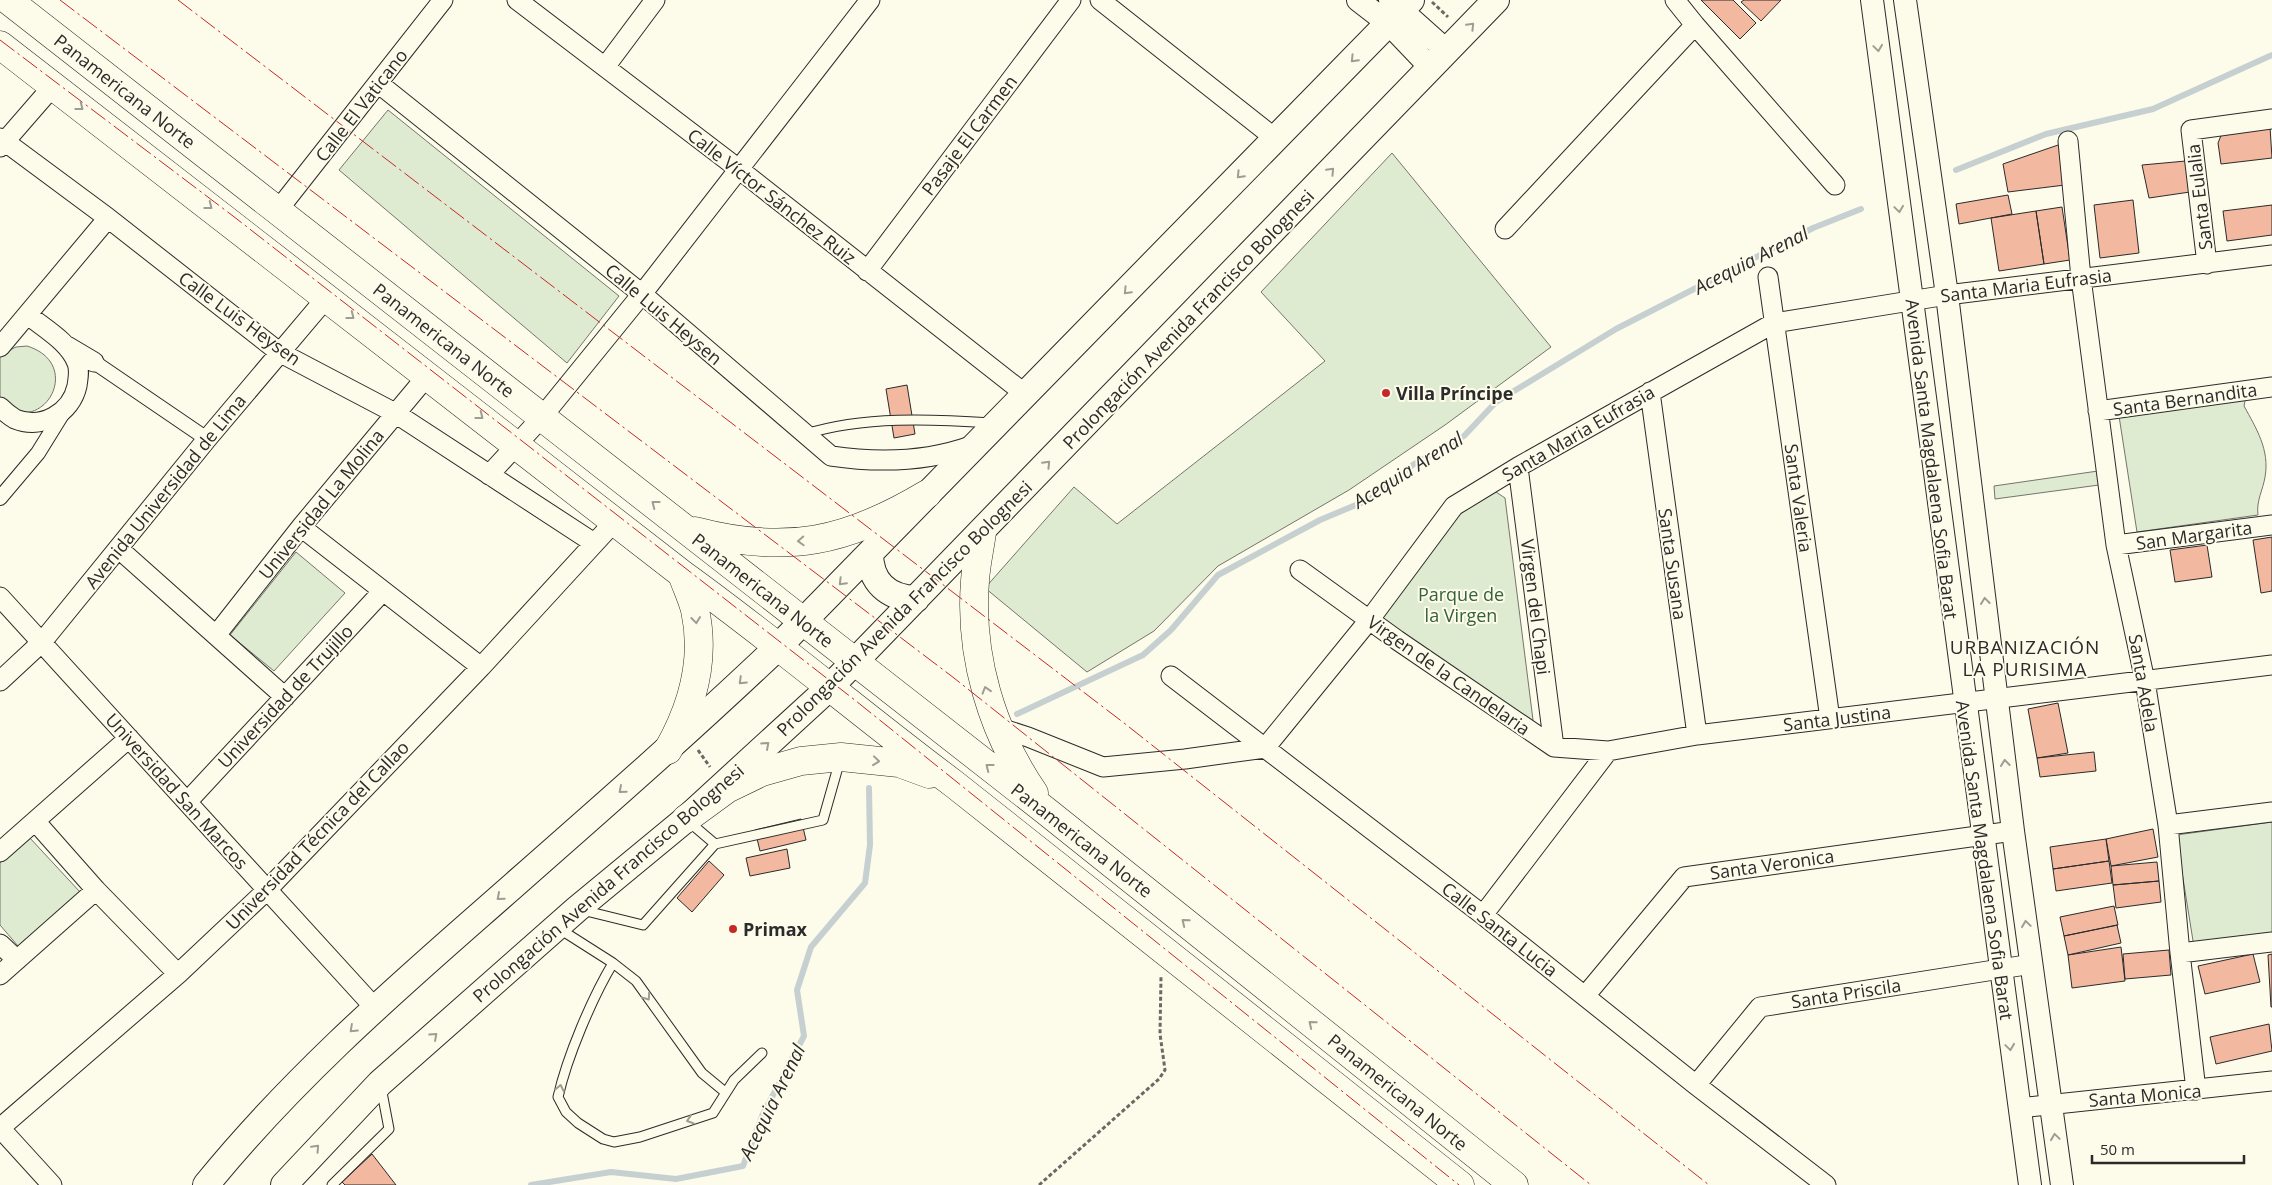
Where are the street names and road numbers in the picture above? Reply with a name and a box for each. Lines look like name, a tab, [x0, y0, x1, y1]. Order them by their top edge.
street label: Panamericana Norte	[49, 28, 201, 154]
street label: Calle El Vaticano	[309, 44, 413, 166]
street label: Pasaje El Carmen	[916, 70, 1022, 200]
street label: Calle Víctor Sánchez Ruiz	[683, 123, 861, 269]
street label: Santa Eulalia	[2181, 143, 2217, 251]
street label: Prolongación Avenida Francisco Bolognesi	[1057, 184, 1319, 454]
street label: Calle Luis Heysen	[601, 258, 727, 370]
street label: Santa Maria Eufrasia	[1939, 263, 2113, 307]
street label: Calle Luis Heysen	[174, 266, 306, 370]
street label: Panamericana Norte	[368, 277, 520, 403]
street label: Avenida Santa Magdalaena Sofia Barat	[1900, 297, 1964, 621]
street label: Santa Bernandita	[2111, 377, 2259, 421]
street label: Santa Maria Eufrasia	[1497, 380, 1659, 486]
street label: Avenida Universidad de Lima	[79, 389, 251, 593]
street label: Universidad La Molina	[253, 424, 389, 584]
street label: Santa Valeria	[1780, 442, 1818, 554]
street label: Prolongación Avenida Francisco Bolognesi	[771, 475, 1037, 741]
street label: Santa Susana	[1653, 507, 1693, 621]
street label: San Margarita	[2134, 515, 2254, 555]
street label: Panamericana Norte	[687, 527, 839, 653]
street label: Virgen del Chapi	[1516, 538, 1556, 676]
street label: Virgen de la Candelaria	[1363, 610, 1535, 740]
street label: Universidad de Trujillo	[212, 619, 358, 773]
street label: Santa Adela	[2124, 632, 2164, 734]
street label: Santa Justina	[1782, 699, 1892, 737]
street label: Avenida Santa Magdalaena Sofia Barat	[1951, 699, 2019, 1021]
street label: Universidad San Marcos	[100, 708, 254, 874]
street label: Universidad Técnica del Callao	[220, 735, 414, 935]
street label: Prolongación Avenida Francisco Bolognesi	[467, 758, 749, 1008]
street label: Panamericana Norte	[1006, 777, 1158, 903]
street label: Santa Veronica	[1708, 843, 1836, 885]
street label: Calle Santa Lucia	[1437, 876, 1563, 982]
street label: Santa Priscila	[1789, 972, 1903, 1014]
street label: Panamericana Norte	[1323, 1028, 1473, 1156]
street label: Santa Monica	[2088, 1078, 2202, 1112]

